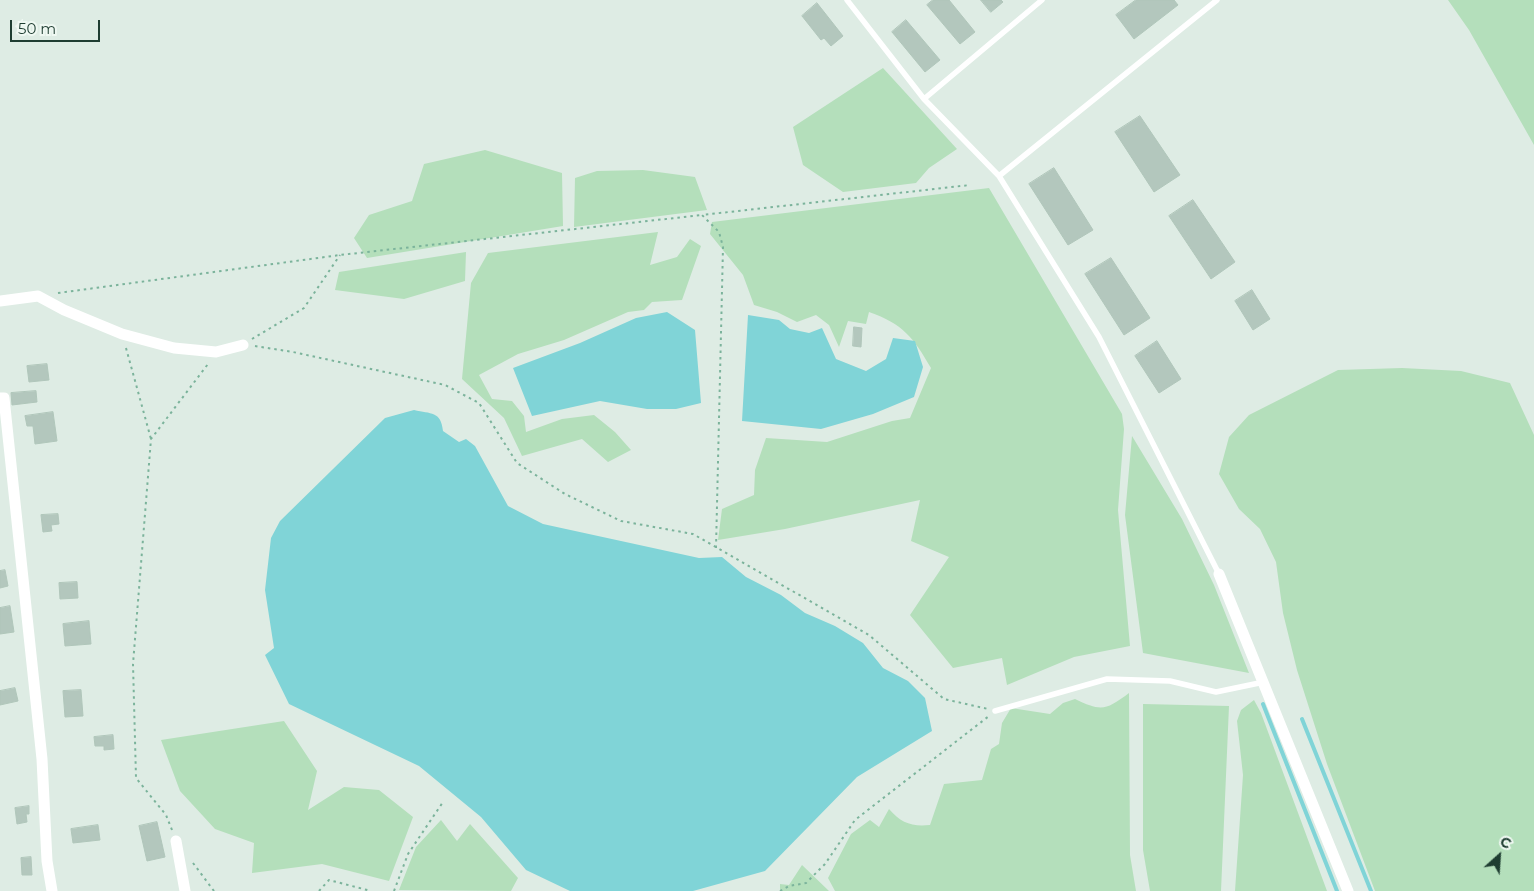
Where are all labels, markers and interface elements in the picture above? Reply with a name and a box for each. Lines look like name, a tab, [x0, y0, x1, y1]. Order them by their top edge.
scale bar	[12, 10, 102, 42]
text: 50 m	[18, 19, 56, 38]
north arrow	[1474, 831, 1524, 881]
text: С	[1497, 832, 1514, 853]

